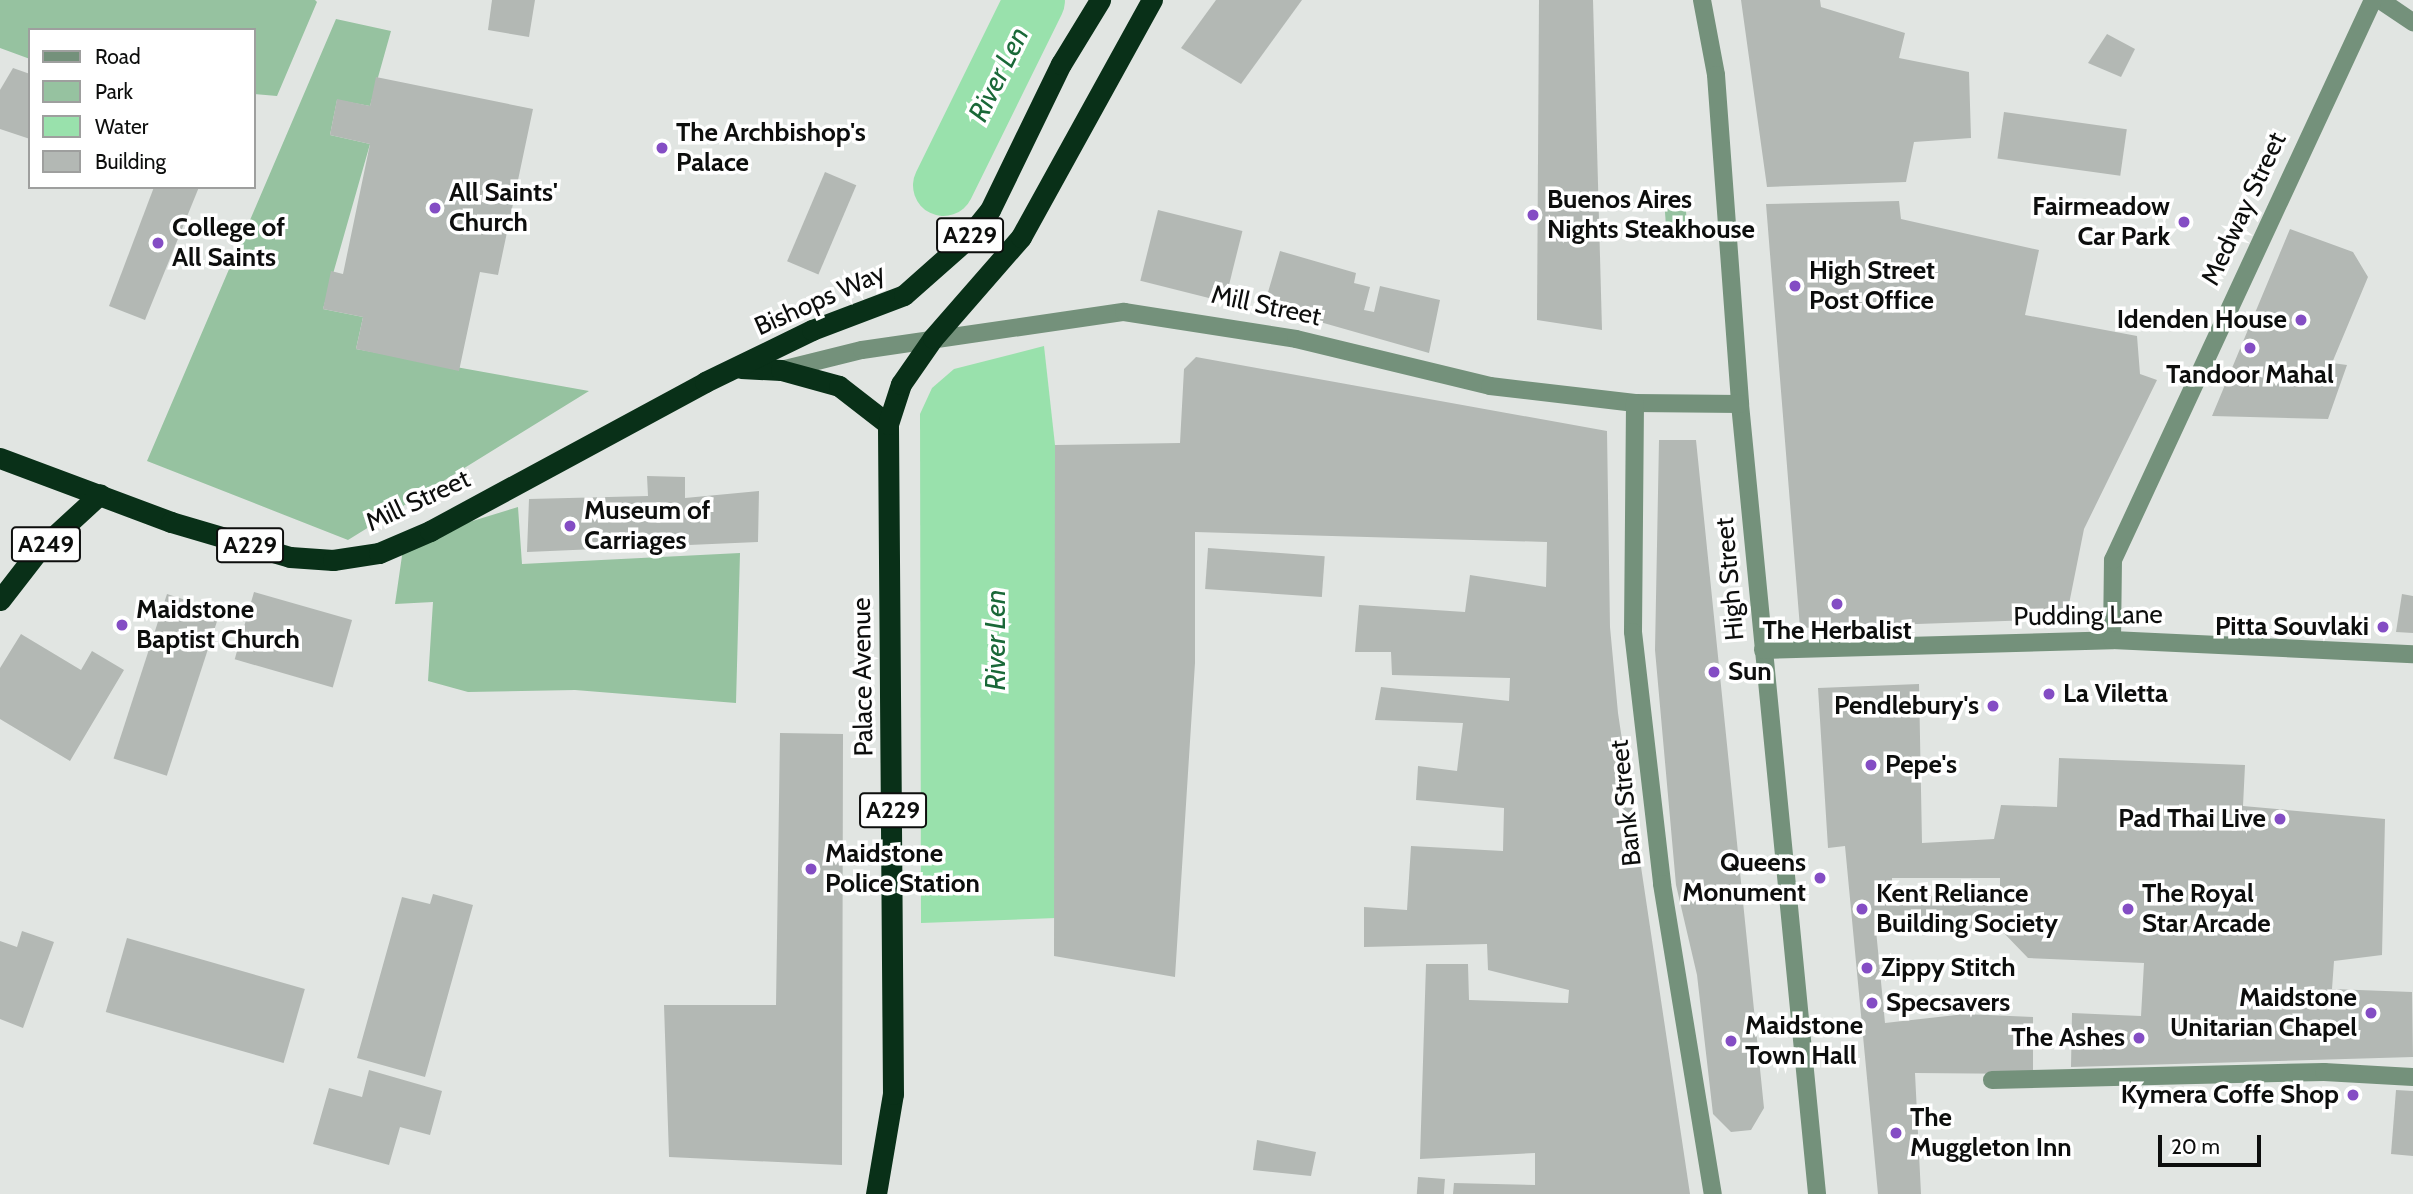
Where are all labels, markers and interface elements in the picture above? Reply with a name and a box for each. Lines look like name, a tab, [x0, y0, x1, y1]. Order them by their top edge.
water label: River Len	[961, 21, 1035, 127]
legend	[28, 28, 256, 189]
text: Road	[95, 44, 141, 69]
text: Park	[95, 79, 133, 104]
text: Water	[95, 114, 148, 139]
place label: The Archbishop's Palace	[676, 117, 866, 178]
street label: Medway Street	[2195, 128, 2293, 290]
marker: The Archbishop's Palace	[654, 140, 670, 156]
text: Building	[95, 149, 166, 174]
place label: All Saints' Church	[449, 177, 558, 238]
place label: Buenos Aires Nights Steakhouse	[1547, 184, 1755, 246]
place label: Fairmeadow Car Park	[2032, 191, 2170, 252]
marker: All Saints' Church	[427, 200, 443, 216]
marker: Buenos Aires Nights Steakhouse	[1525, 207, 1541, 223]
place label: College of All Saints	[172, 212, 285, 274]
road number: A229	[935, 214, 1005, 256]
marker: Fairmeadow Car Park	[2176, 214, 2192, 230]
marker: College of All Saints	[150, 235, 166, 251]
place label: High Street Post Office	[1809, 255, 1935, 316]
street label: Bishops Way	[750, 257, 890, 343]
marker: High Street Post Office	[1787, 278, 1803, 294]
street label: Mill Street	[1208, 279, 1324, 333]
place label: Idenden House	[2117, 304, 2287, 336]
marker: Idenden House	[2293, 312, 2309, 328]
marker: Tandoor Mahal	[2242, 340, 2258, 356]
place label: Tandoor Mahal	[2166, 359, 2334, 391]
street label: Mill Street	[361, 463, 475, 539]
place label: Museum of Carriages	[584, 495, 710, 556]
street label: High Street	[1709, 516, 1751, 642]
marker: Museum of Carriages	[562, 518, 578, 534]
road number: A249	[9, 524, 83, 564]
road number: A229	[215, 524, 285, 566]
water label: River Len	[978, 590, 1012, 690]
place label: Maidstone Baptist Church	[136, 594, 300, 656]
marker: The Herbalist	[1829, 596, 1845, 612]
street label: Palace Avenue	[846, 597, 880, 757]
street label: Pudding Lane	[2013, 599, 2163, 633]
place label: Pitta Souvlaki	[2215, 611, 2369, 643]
place label: The Herbalist	[1762, 615, 1912, 647]
marker: Maidstone Baptist Church	[114, 617, 130, 633]
marker: Pitta Souvlaki	[2375, 619, 2391, 635]
place label: Sun	[1728, 656, 1772, 688]
marker: Sun	[1706, 664, 1722, 680]
place label: La Viletta	[2063, 678, 2168, 710]
marker: La Viletta	[2041, 686, 2057, 702]
place label: Pendlebury's	[1834, 690, 1979, 722]
marker: Pendlebury's	[1985, 698, 2001, 714]
street label: Bank Street	[1604, 738, 1648, 868]
place label: Pepe's	[1885, 749, 1957, 781]
marker: Pepe's	[1863, 757, 1879, 773]
road number: A229	[858, 790, 928, 830]
place label: Pad Thai Live	[2118, 803, 2266, 835]
marker: Pad Thai Live	[2272, 811, 2288, 827]
place label: Maidstone Police Station	[825, 838, 980, 900]
place label: Queens Monument	[1682, 847, 1806, 908]
marker: Maidstone Police Station	[803, 861, 819, 877]
marker: Queens Monument	[1812, 870, 1828, 886]
place label: Kent Reliance Building Society	[1876, 878, 2058, 940]
place label: The Royal Star Arcade	[2142, 878, 2271, 940]
marker: Kent Reliance Building Society	[1854, 901, 1870, 917]
marker: The Royal Star Arcade	[2120, 901, 2136, 917]
place label: Zippy Stitch	[1881, 952, 2016, 984]
marker: Zippy Stitch	[1859, 960, 1875, 976]
place label: Maidstone Unitarian Chapel	[2170, 982, 2357, 1044]
place label: Specsavers	[1886, 987, 2010, 1019]
marker: Specsavers	[1864, 995, 1880, 1011]
marker: Maidstone Unitarian Chapel	[2363, 1005, 2379, 1021]
place label: Maidstone Town Hall	[1745, 1010, 1863, 1072]
place label: The Ashes	[2011, 1022, 2125, 1054]
marker: The Ashes	[2131, 1030, 2147, 1046]
marker: Maidstone Town Hall	[1723, 1033, 1739, 1049]
place label: Kymera Coffe Shop	[2121, 1079, 2339, 1111]
marker: Kymera Coffe Shop	[2345, 1087, 2361, 1103]
place label: The Muggleton Inn	[1910, 1102, 2072, 1164]
scale bar	[2161, 1120, 2264, 1164]
marker: The Muggleton Inn	[1888, 1125, 1904, 1141]
text: 20 m	[2171, 1134, 2220, 1159]

